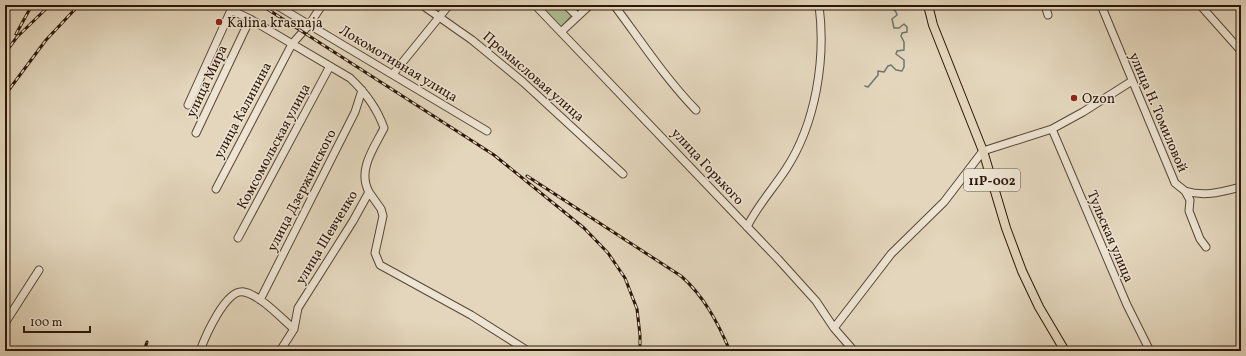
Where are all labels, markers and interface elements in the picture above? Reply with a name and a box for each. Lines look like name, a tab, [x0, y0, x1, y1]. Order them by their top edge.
place label: Kalina krasnaja	[227, 14, 323, 33]
marker: Kalina krasnaja	[214, 17, 224, 27]
street label: Локомотивная улица	[335, 21, 461, 107]
street label: Промысловая улица	[478, 28, 588, 127]
street label: улица Мира	[182, 42, 233, 121]
street label: улица Н. Томиловой	[1124, 50, 1192, 176]
street label: улица Калинина	[210, 59, 277, 162]
street label: Комсомольская улица	[233, 80, 316, 213]
place label: Ozon	[1082, 90, 1115, 109]
marker: Ozon	[1069, 93, 1079, 103]
street label: улица Горького	[666, 124, 748, 210]
street label: улица Дзержинского	[263, 126, 341, 255]
road number: 11Р-002	[964, 169, 1020, 191]
street label: улица Шевченко	[292, 187, 363, 288]
street label: Тульская улица	[1082, 188, 1138, 286]
scale bar	[24, 308, 90, 334]
text: 100 m	[30, 315, 63, 331]

